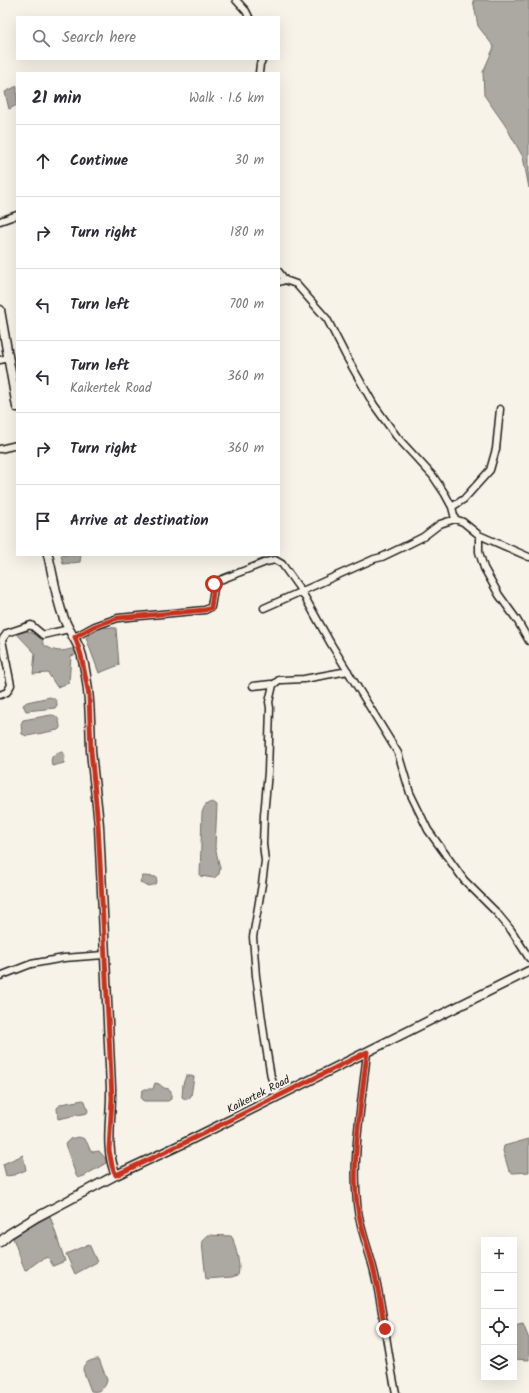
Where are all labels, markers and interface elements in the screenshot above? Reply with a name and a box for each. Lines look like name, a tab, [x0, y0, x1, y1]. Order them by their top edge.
search box	[16, 16, 280, 60]
text: Search here	[62, 26, 136, 50]
icon: search	[30, 27, 52, 49]
text: 21 min	[32, 85, 81, 112]
text: Walk · 1.6 km	[189, 88, 264, 109]
text: Continue	[70, 149, 128, 173]
icon: ahead	[32, 150, 54, 172]
text: 30 m	[235, 150, 264, 171]
text: Turn right	[70, 221, 137, 245]
icon: right	[32, 222, 54, 244]
text: 180 m	[230, 222, 264, 243]
text: Turn left	[70, 293, 130, 317]
icon: left	[32, 294, 54, 316]
text: 700 m	[229, 294, 264, 315]
text: Turn left	[70, 354, 130, 378]
icon: left	[32, 366, 54, 388]
text: 360 m	[227, 366, 264, 387]
text: Kaikertek Road	[70, 378, 151, 399]
text: Turn right	[70, 437, 137, 461]
icon: right	[32, 438, 54, 460]
text: 360 m	[227, 438, 264, 459]
text: Arrive at destination	[70, 509, 209, 533]
icon: arrive	[32, 510, 54, 532]
route start	[205, 575, 223, 593]
street label: Kaikertek Road	[224, 1071, 294, 1119]
map controls	[481, 1237, 517, 1381]
button: +	[481, 1237, 517, 1273]
button: −	[481, 1273, 517, 1309]
button: locate	[481, 1309, 517, 1345]
route end	[376, 1320, 394, 1338]
button: layers	[481, 1345, 517, 1381]

